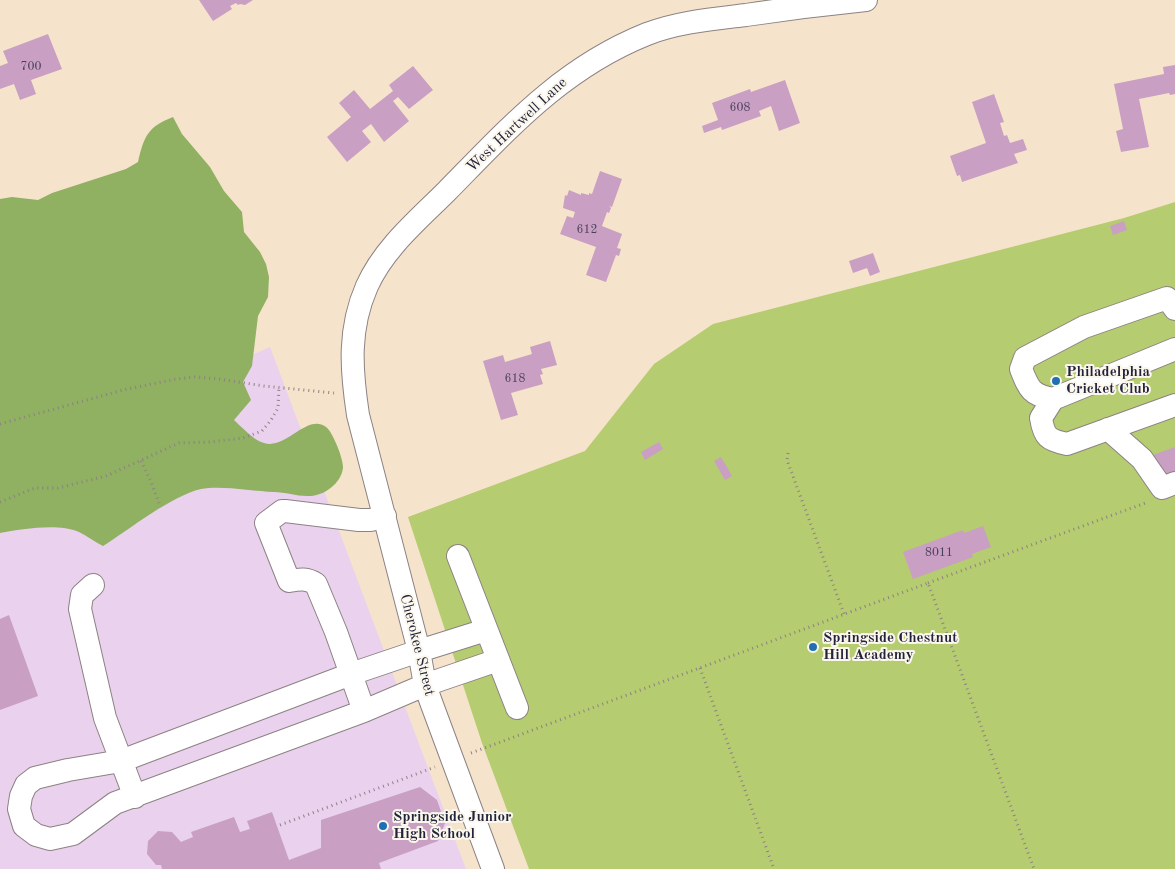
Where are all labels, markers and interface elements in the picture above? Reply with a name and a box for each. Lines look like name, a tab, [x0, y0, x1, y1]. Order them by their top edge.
house number: 700	[21, 60, 41, 74]
street label: West Hartwell Lane	[463, 74, 571, 176]
house number: 608	[730, 101, 750, 115]
house number: 612	[577, 223, 597, 237]
place label: Philadelphia Cricket Club	[1066, 363, 1150, 398]
house number: 618	[505, 372, 525, 386]
marker: Philadelphia Cricket Club	[1050, 375, 1062, 387]
house number: 8011	[925, 546, 953, 560]
street label: Cherokee Street	[396, 592, 438, 698]
place label: Springside Chestnut Hill Academy	[823, 629, 958, 664]
marker: Springside Chestnut Hill Academy	[807, 641, 819, 653]
place label: Springside Junior High School	[393, 808, 511, 843]
marker: Springside Junior High School	[377, 820, 389, 832]

